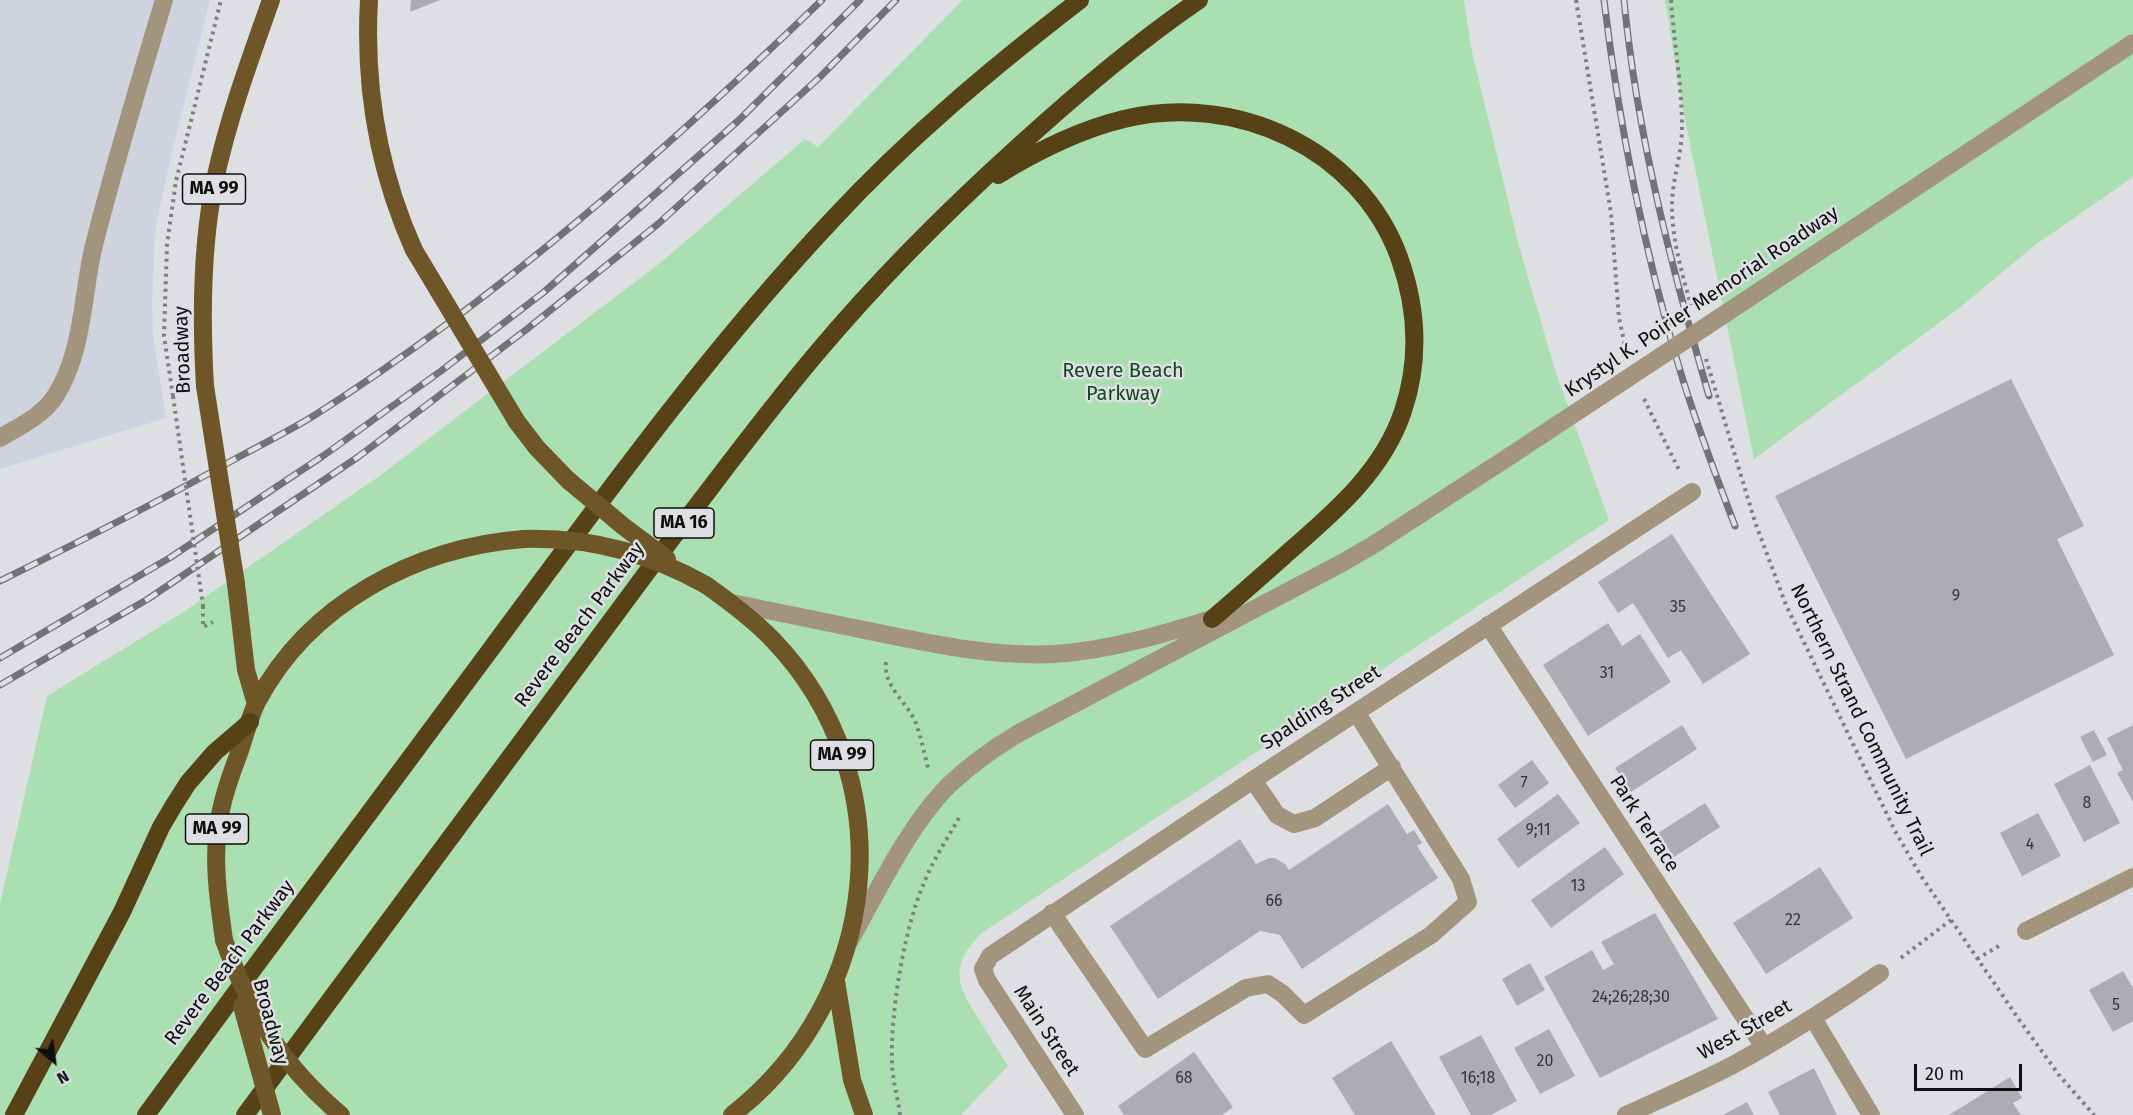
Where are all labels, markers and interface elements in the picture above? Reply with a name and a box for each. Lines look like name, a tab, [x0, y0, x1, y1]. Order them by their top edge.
road number: MA 99	[182, 174, 246, 204]
street label: Krystyl K. Poirier Memorial Roadway	[1560, 201, 1844, 403]
street label: Broadway	[169, 306, 197, 394]
park label: Revere Beach Parkway	[1062, 359, 1184, 406]
road number: MA 16	[654, 508, 714, 538]
street label: Revere Beach Parkway	[510, 538, 650, 712]
street label: Northern Strand Community Trail	[1785, 580, 1937, 860]
house number: 9	[1952, 587, 1960, 607]
house number: 35	[1670, 598, 1686, 618]
street label: Spalding Street	[1256, 660, 1386, 756]
house number: 31	[1600, 664, 1614, 684]
road number: MA 99	[810, 740, 874, 770]
street label: Park Terrace	[1604, 771, 1684, 877]
house number: 7	[1520, 774, 1528, 794]
house number: 8	[2083, 794, 2091, 814]
road number: MA 99	[186, 814, 248, 844]
house number: 9;11	[1525, 821, 1551, 841]
house number: 4	[2026, 835, 2034, 855]
street label: Revere Beach Parkway	[160, 876, 300, 1050]
house number: 13	[1571, 877, 1585, 897]
house number: 66	[1265, 892, 1283, 912]
house number: 22	[1785, 911, 1801, 931]
street label: Broadway	[247, 976, 293, 1068]
street label: Main Street	[1008, 981, 1084, 1081]
house number: 24;26;28;30	[1592, 988, 1670, 1008]
street label: West Street	[1694, 994, 1796, 1066]
house number: 5	[2112, 996, 2120, 1016]
north arrow	[24, 1031, 84, 1091]
house number: 20	[1537, 1052, 1553, 1072]
scale bar	[1917, 1052, 2025, 1090]
text: 20 m	[1925, 1063, 1964, 1085]
text: N	[54, 1066, 72, 1088]
house number: 68	[1175, 1069, 1193, 1089]
house number: 16;18	[1461, 1069, 1495, 1089]

